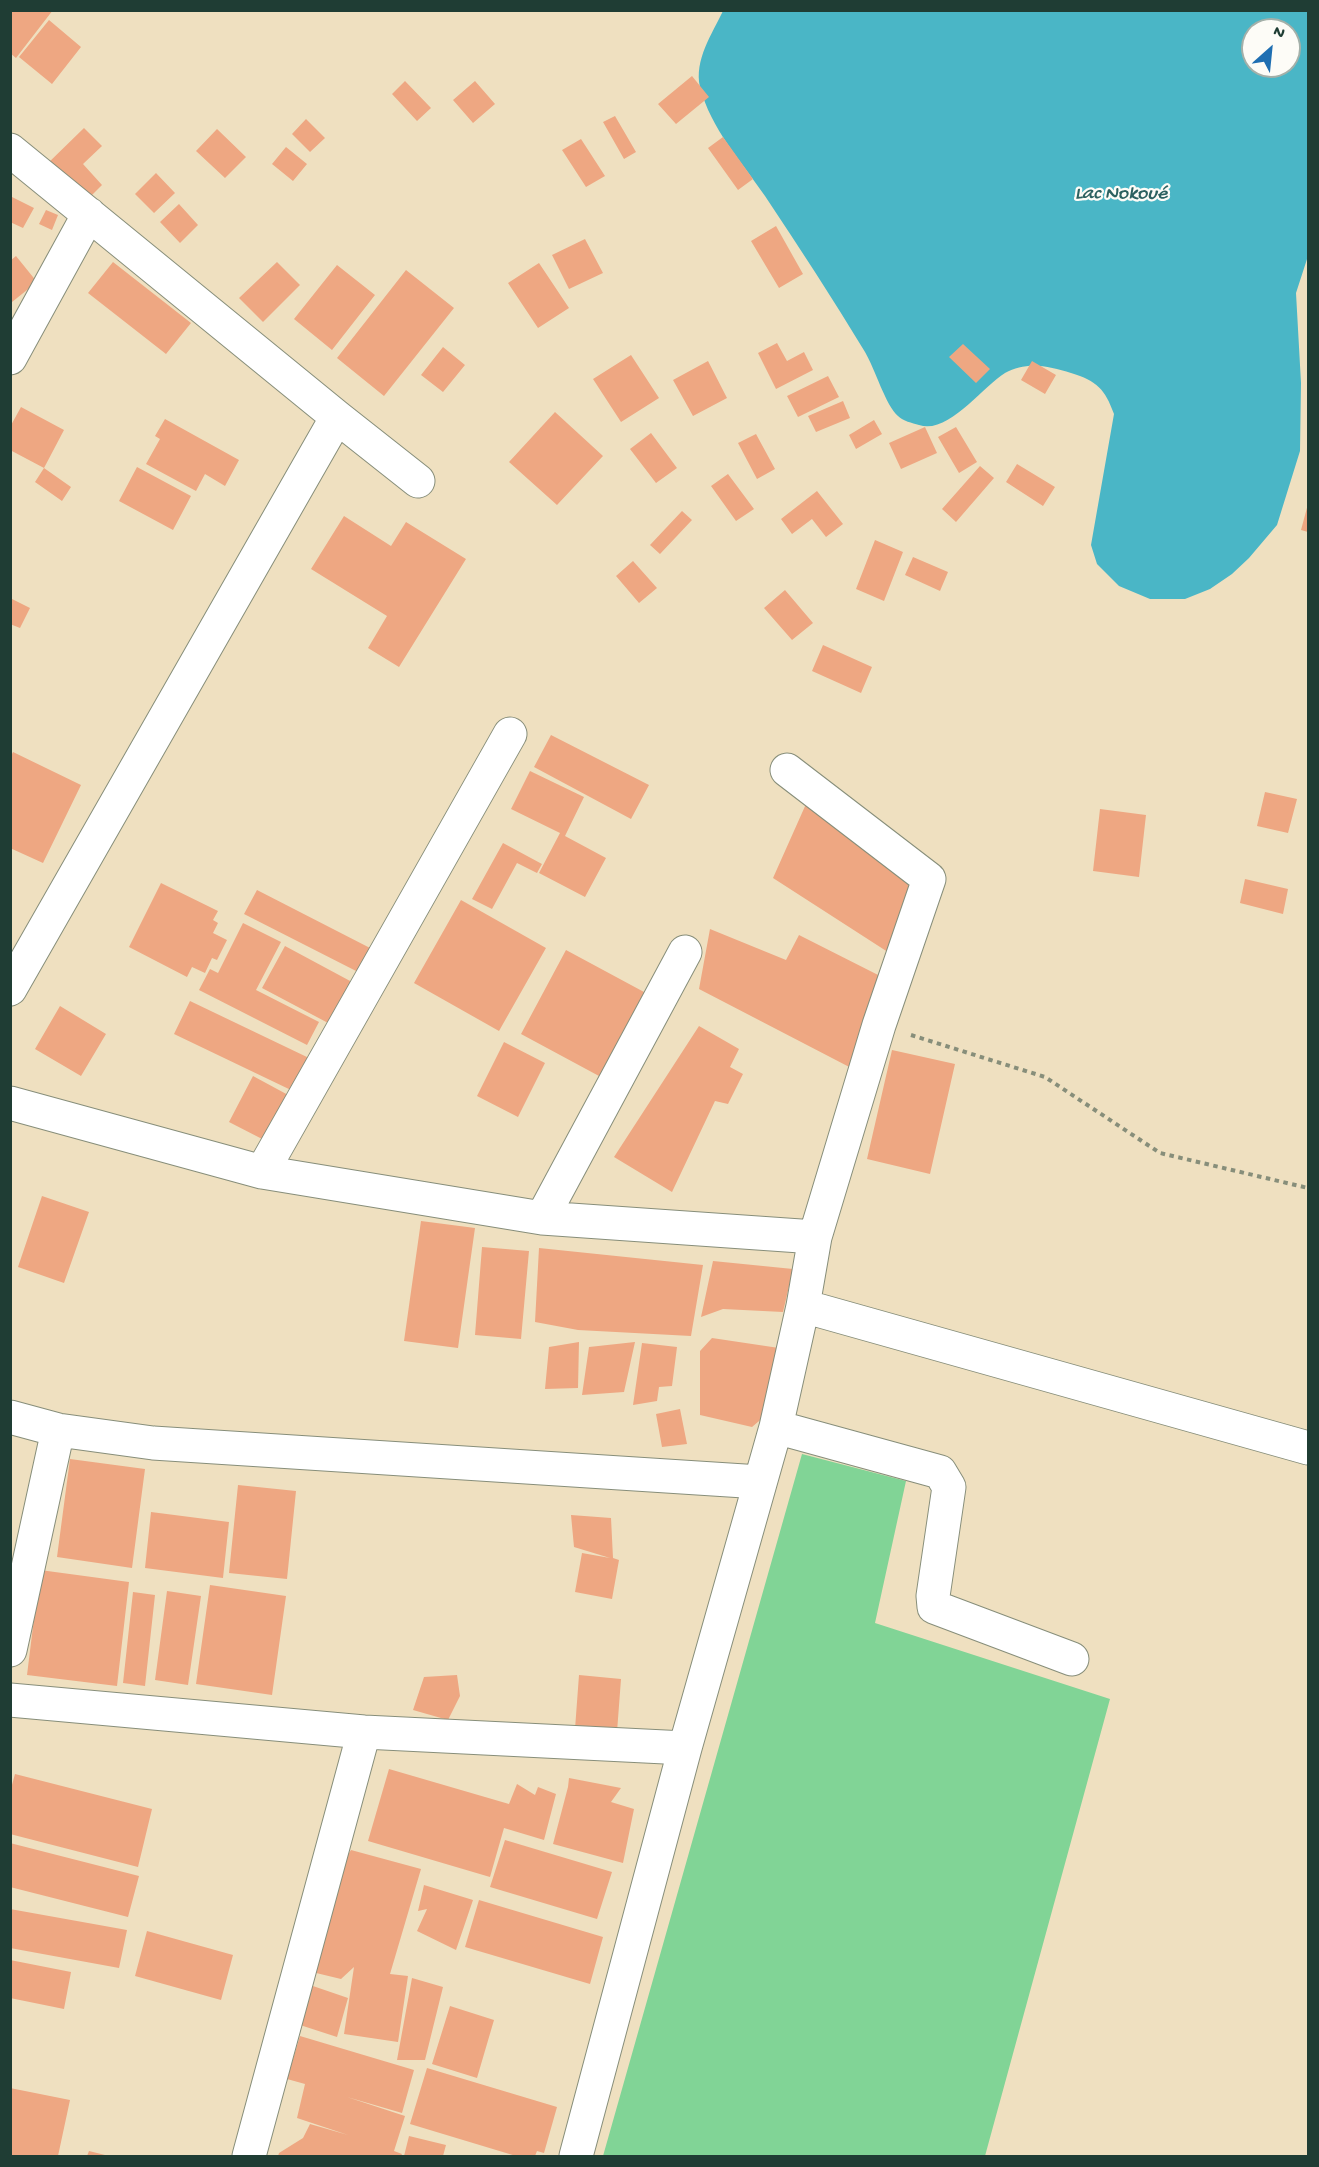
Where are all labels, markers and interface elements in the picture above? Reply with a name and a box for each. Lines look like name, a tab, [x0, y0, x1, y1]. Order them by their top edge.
north arrow	[1241, 18, 1301, 78]
text: N	[1270, 22, 1287, 44]
water label: Lac Nokoué	[1075, 183, 1167, 207]

